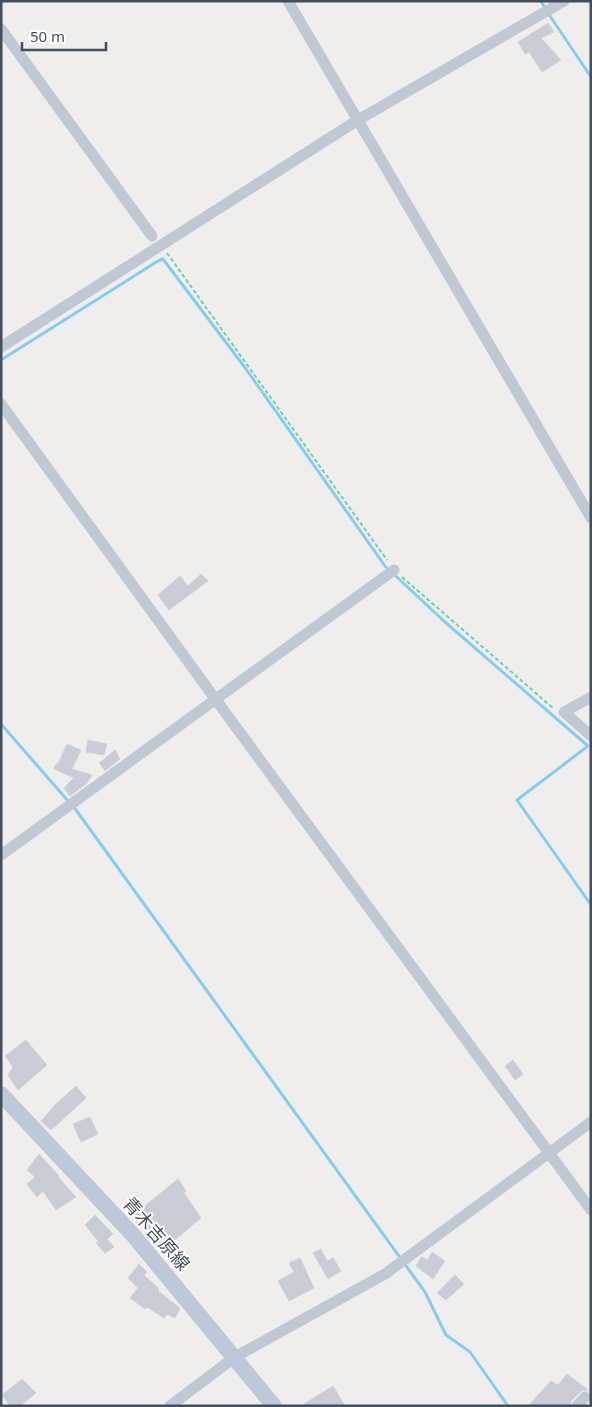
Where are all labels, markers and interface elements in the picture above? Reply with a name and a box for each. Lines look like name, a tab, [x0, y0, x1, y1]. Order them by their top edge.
scale bar	[22, 20, 106, 52]
text: 50 m	[30, 26, 65, 46]
street label: 青木吉原線	[118, 1192, 195, 1275]

